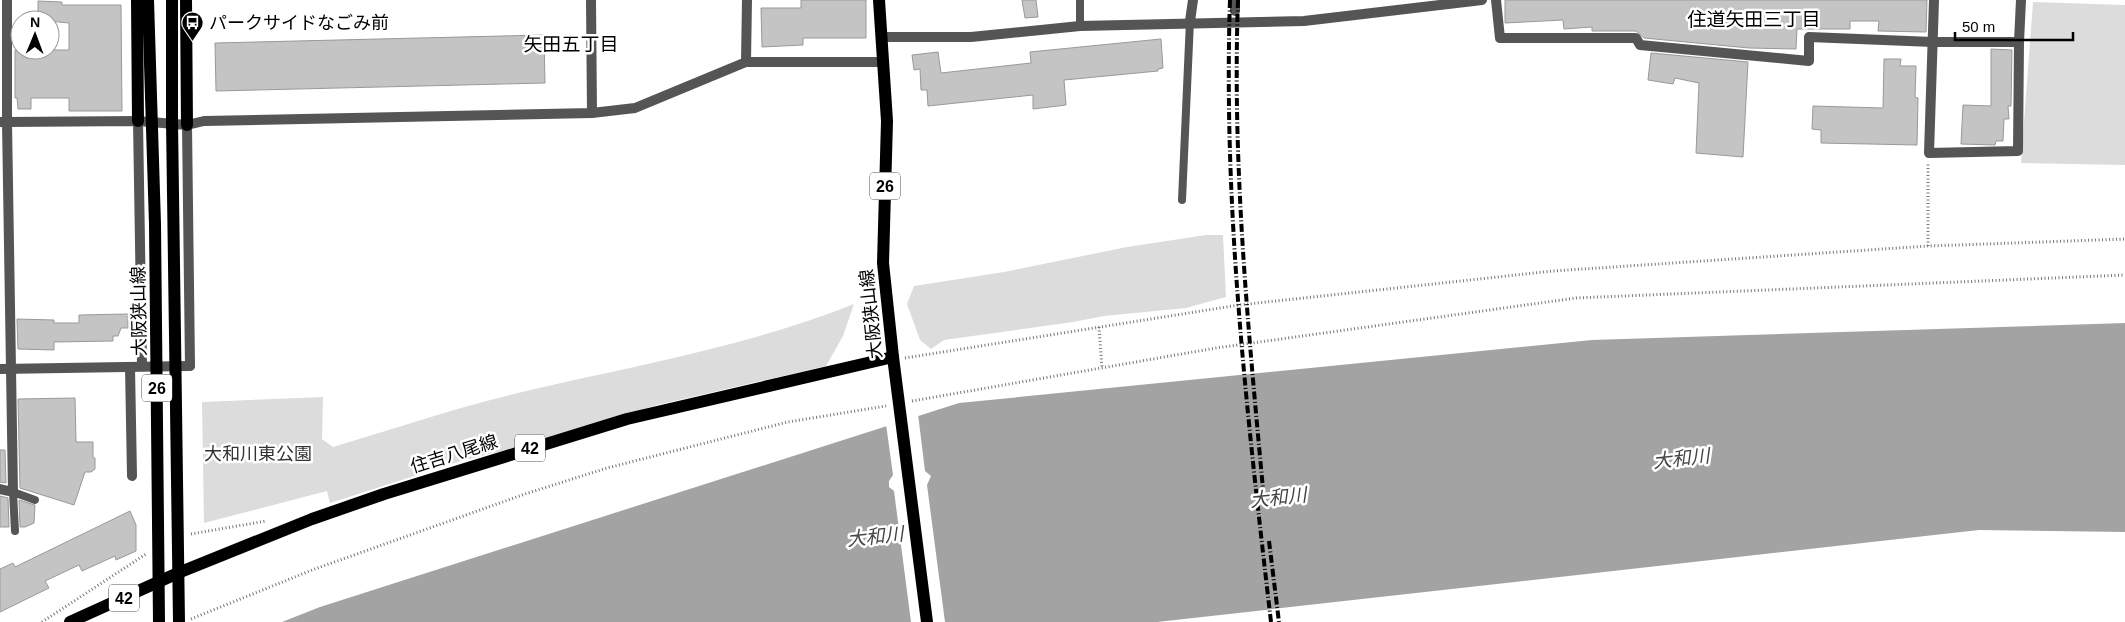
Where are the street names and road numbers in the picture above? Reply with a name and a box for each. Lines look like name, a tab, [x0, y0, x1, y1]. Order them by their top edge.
road number: 26	[870, 172, 900, 200]
street label: 大阪狭山線	[128, 266, 150, 356]
street label: 大阪狭山線	[856, 268, 886, 360]
road number: 26	[142, 374, 172, 402]
street label: 住吉八尾線	[408, 431, 500, 477]
road number: 42	[515, 434, 545, 462]
road number: 42	[109, 584, 139, 612]

